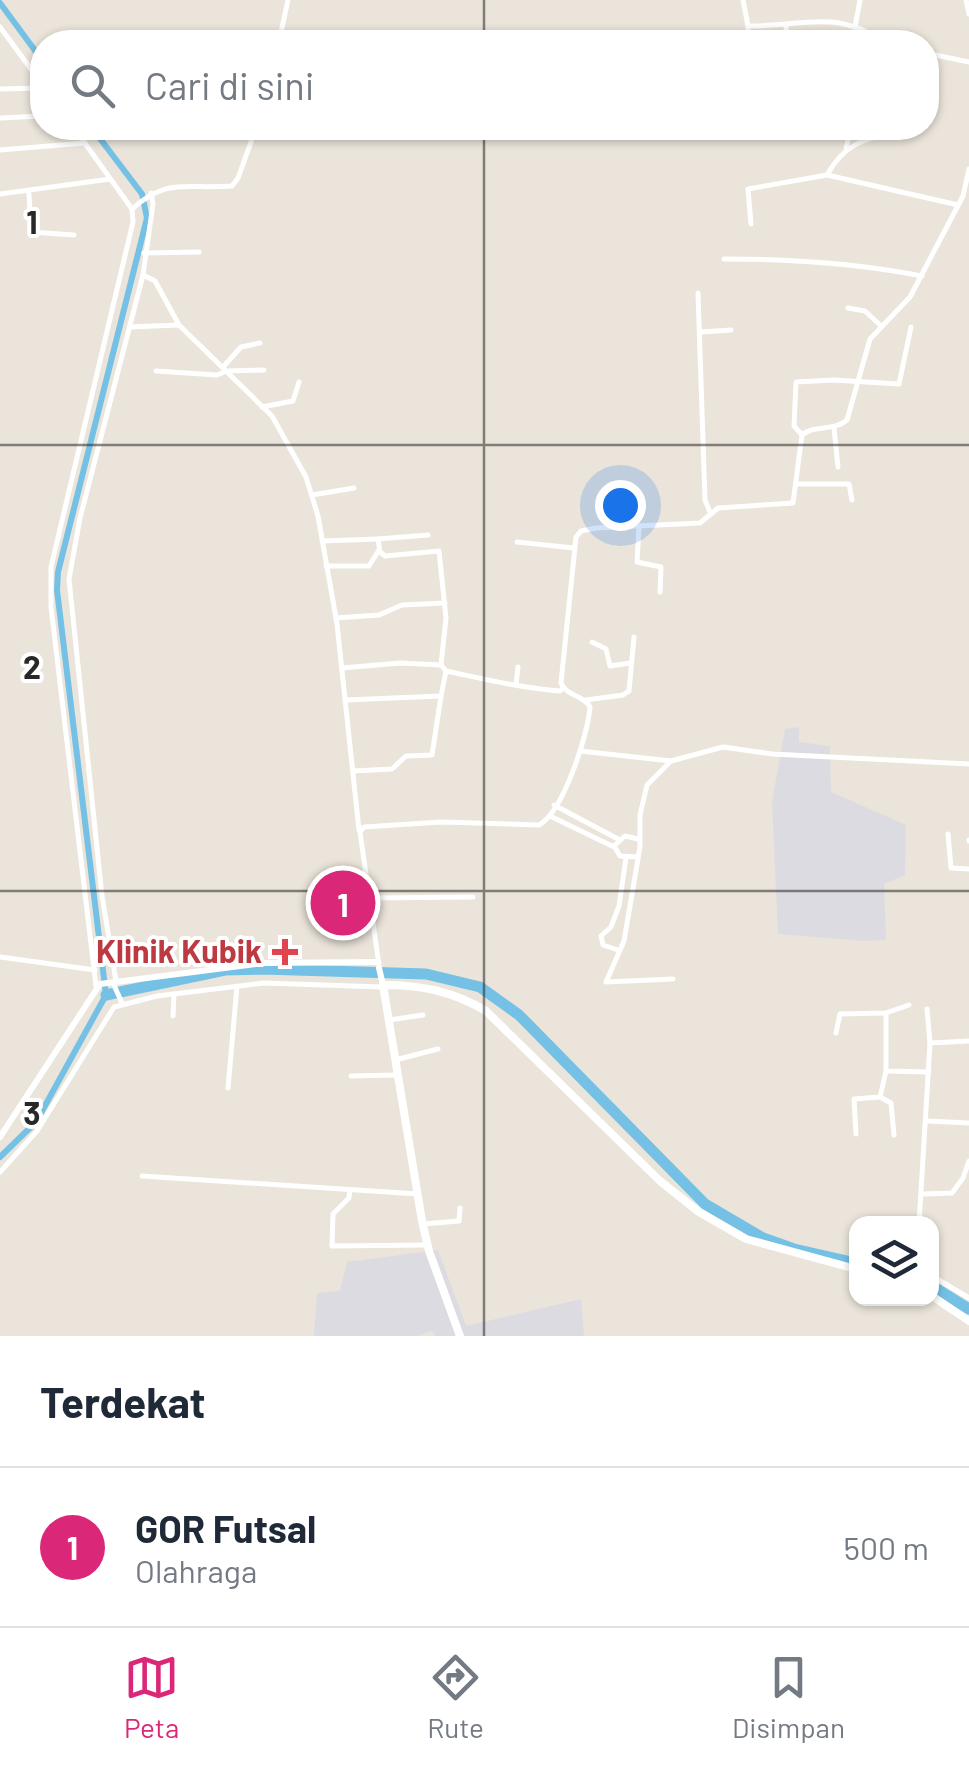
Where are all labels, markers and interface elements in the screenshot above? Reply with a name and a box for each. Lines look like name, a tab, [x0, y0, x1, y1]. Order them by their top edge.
search box	[30, 30, 939, 140]
icon: search	[65, 58, 120, 113]
text: Cari di sini	[145, 62, 315, 108]
text: 1	[26, 202, 38, 240]
your location	[595, 480, 646, 531]
text: 2	[23, 647, 41, 685]
pin: 1	[310, 866, 376, 940]
place label: Klinik Kubik	[96, 931, 262, 969]
marker: Klinik Kubik	[272, 939, 298, 965]
text: 3	[23, 1093, 41, 1131]
map controls	[849, 1216, 939, 1306]
button: layers	[849, 1216, 939, 1306]
text: Terdekat	[40, 1376, 205, 1426]
text: GOR Futsal	[135, 1505, 316, 1551]
text: 1	[67, 1528, 78, 1566]
text: 500 m	[844, 1528, 929, 1566]
text: Olahraga	[135, 1551, 257, 1589]
tab: Peta	[124, 1650, 179, 1744]
tab: Rute	[427, 1650, 484, 1744]
tab: Disimpan	[732, 1650, 845, 1744]

